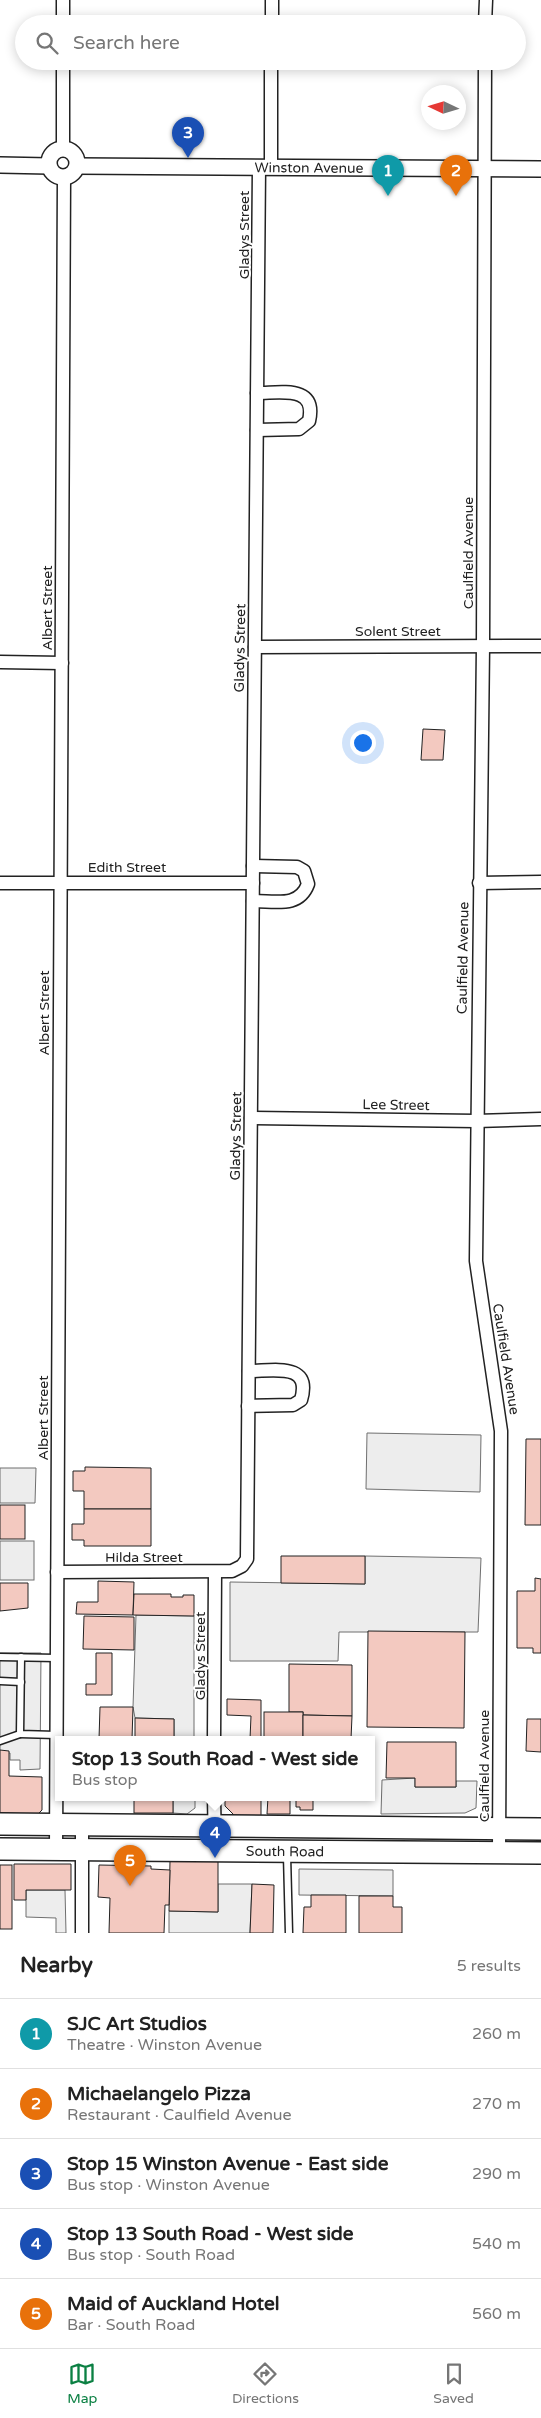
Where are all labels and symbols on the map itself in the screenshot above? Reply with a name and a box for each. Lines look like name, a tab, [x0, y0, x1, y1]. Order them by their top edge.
north arrow	[421, 85, 466, 130]
pin: 3	[172, 117, 204, 158]
pin: 1	[372, 155, 404, 196]
pin: 2	[440, 155, 472, 196]
street label: Winston Avenue	[255, 159, 364, 176]
street label: Gladys Street	[236, 190, 253, 279]
street label: Caulfield Avenue	[460, 497, 477, 609]
street label: Albert Street	[39, 565, 56, 650]
street label: Gladys Street	[231, 603, 249, 692]
street label: Solent Street	[355, 623, 442, 640]
your location	[350, 730, 376, 756]
street label: Edith Street	[88, 859, 167, 876]
street label: Caulfield Avenue	[454, 902, 472, 1014]
street label: Albert Street	[36, 970, 53, 1055]
street label: Gladys Street	[227, 1091, 245, 1180]
street label: Lee Street	[362, 1096, 431, 1114]
street label: Caulfield Avenue	[489, 1302, 523, 1416]
street label: Albert Street	[35, 1375, 52, 1460]
street label: Hilda Street	[105, 1549, 184, 1566]
street label: Gladys Street	[192, 1611, 209, 1700]
street label: Caulfield Avenue	[476, 1710, 493, 1822]
pin: 4	[199, 1817, 231, 1858]
street label: South Road	[246, 1842, 324, 1860]
pin: 5	[114, 1845, 146, 1886]

